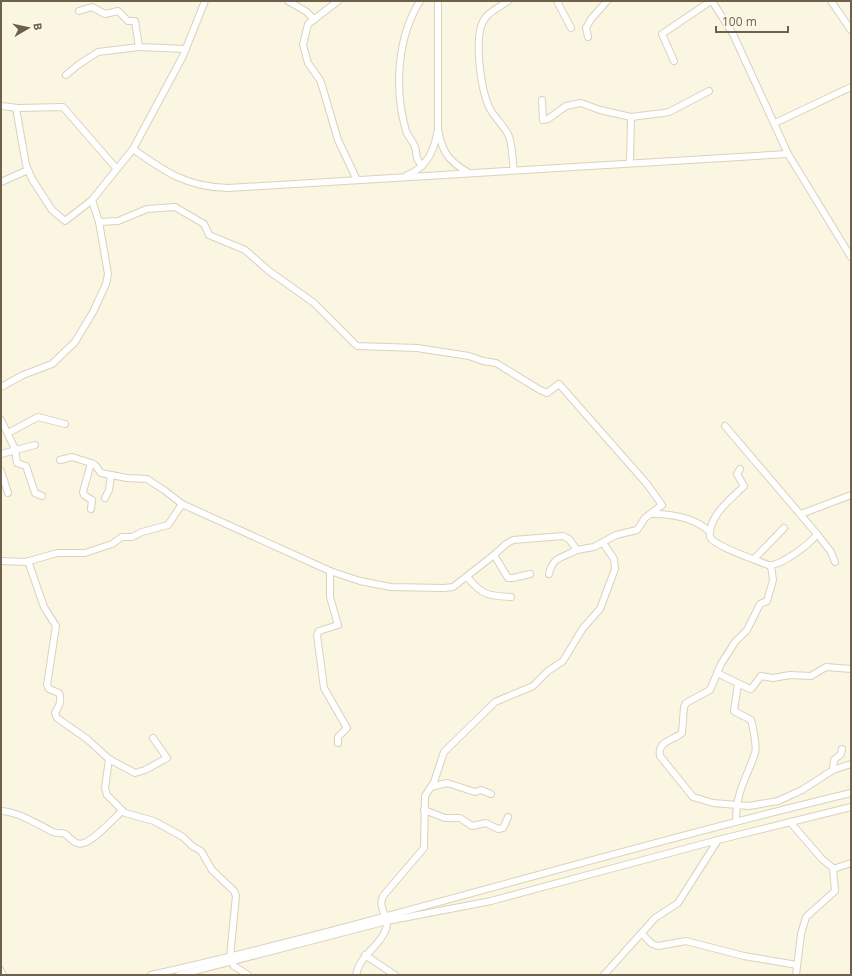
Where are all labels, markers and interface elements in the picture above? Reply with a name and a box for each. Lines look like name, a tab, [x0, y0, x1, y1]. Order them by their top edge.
north arrow	[8, 8, 48, 48]
scale bar	[716, 8, 788, 34]
text: 100 m	[722, 13, 757, 30]
text: B	[30, 22, 46, 31]

